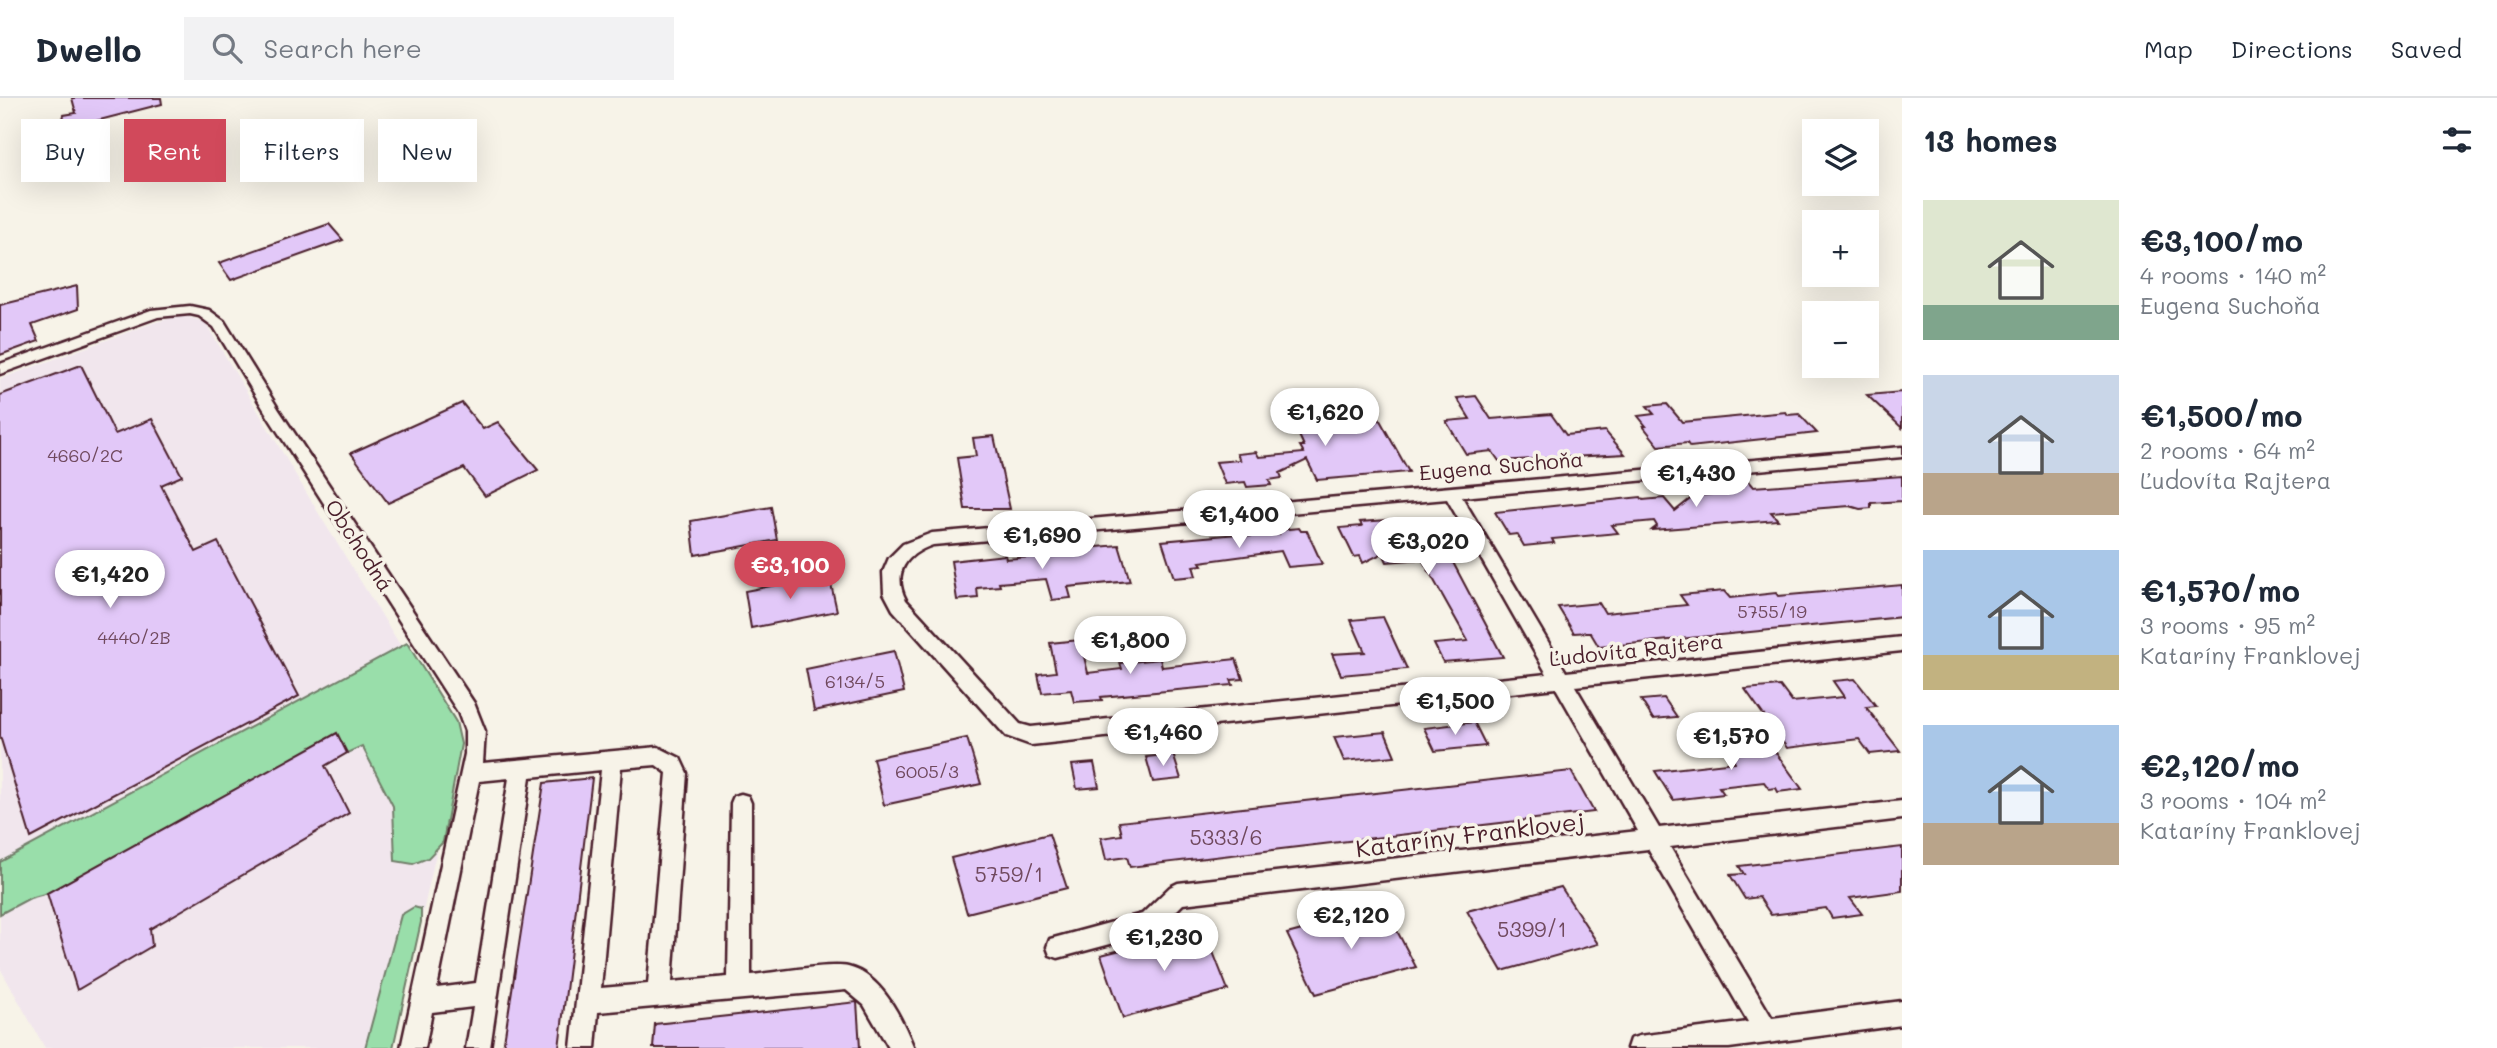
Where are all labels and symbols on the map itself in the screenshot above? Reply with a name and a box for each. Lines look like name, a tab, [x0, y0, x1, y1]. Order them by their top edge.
pin: €1,620	[1268, 388, 1382, 448]
house number: 4660/2C	[47, 443, 123, 467]
street label: Eugena Suchoňa	[1418, 444, 1584, 486]
pin: €1,430	[1639, 450, 1753, 509]
pin: €1,400	[1182, 490, 1296, 550]
street label: Obchodná	[320, 494, 400, 596]
pin: €1,690	[985, 512, 1099, 571]
pin: €3,020	[1371, 518, 1485, 577]
pin: €3,100	[733, 542, 847, 601]
pin: €1,420	[53, 550, 167, 610]
house number: 5755/19	[1737, 599, 1807, 623]
pin: €1,800	[1073, 616, 1187, 676]
house number: 4440/2B	[97, 625, 171, 649]
street label: Ľudovíta Rajtera	[1548, 626, 1724, 672]
house number: 6134/5	[825, 669, 885, 693]
pin: €1,500	[1398, 678, 1512, 737]
pin: €1,460	[1106, 708, 1220, 768]
pin: €1,570	[1674, 712, 1788, 772]
house number: 6005/3	[895, 759, 959, 783]
street label: Kataríny Franklovej	[1354, 805, 1586, 863]
house number: 5333/6	[1190, 823, 1262, 850]
house number: 5759/1	[975, 860, 1044, 887]
pin: €2,120	[1294, 892, 1408, 951]
pin: €1,230	[1107, 914, 1221, 973]
house number: 5399/1	[1497, 915, 1567, 942]

